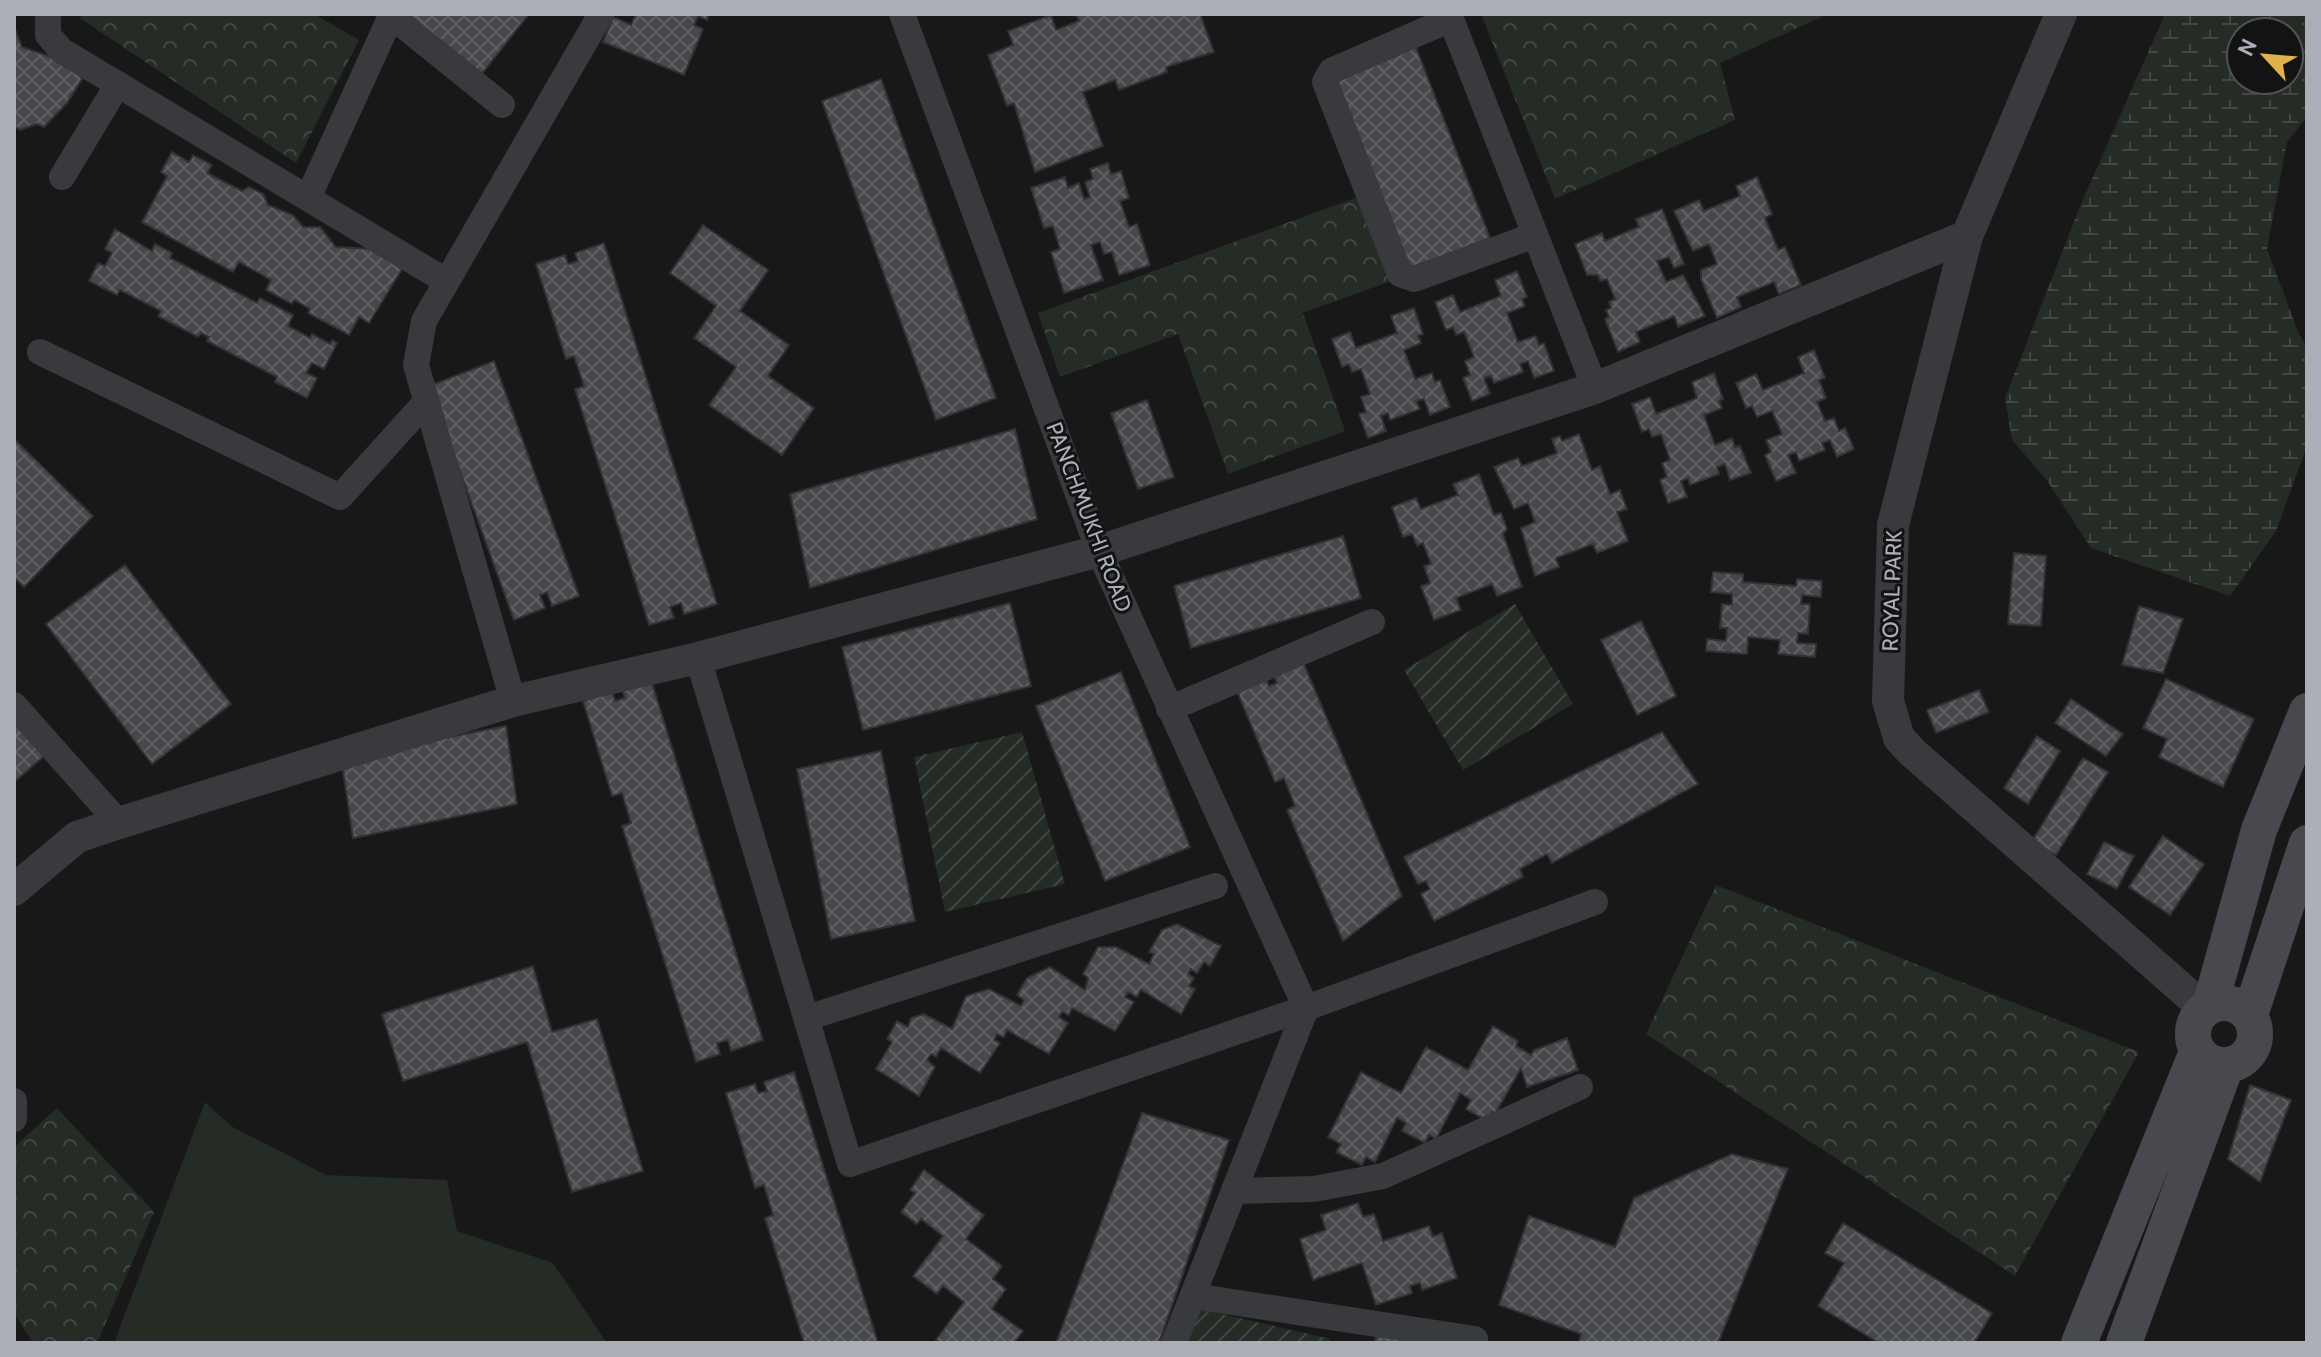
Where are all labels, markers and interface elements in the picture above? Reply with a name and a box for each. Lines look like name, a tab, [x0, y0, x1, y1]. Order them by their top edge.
north arrow	[2225, 16, 2305, 96]
text: N	[2232, 35, 2263, 60]
street label: PANCHMUKHI ROAD	[1040, 418, 1138, 616]
street label: ROYAL PARK	[1876, 529, 1908, 652]

